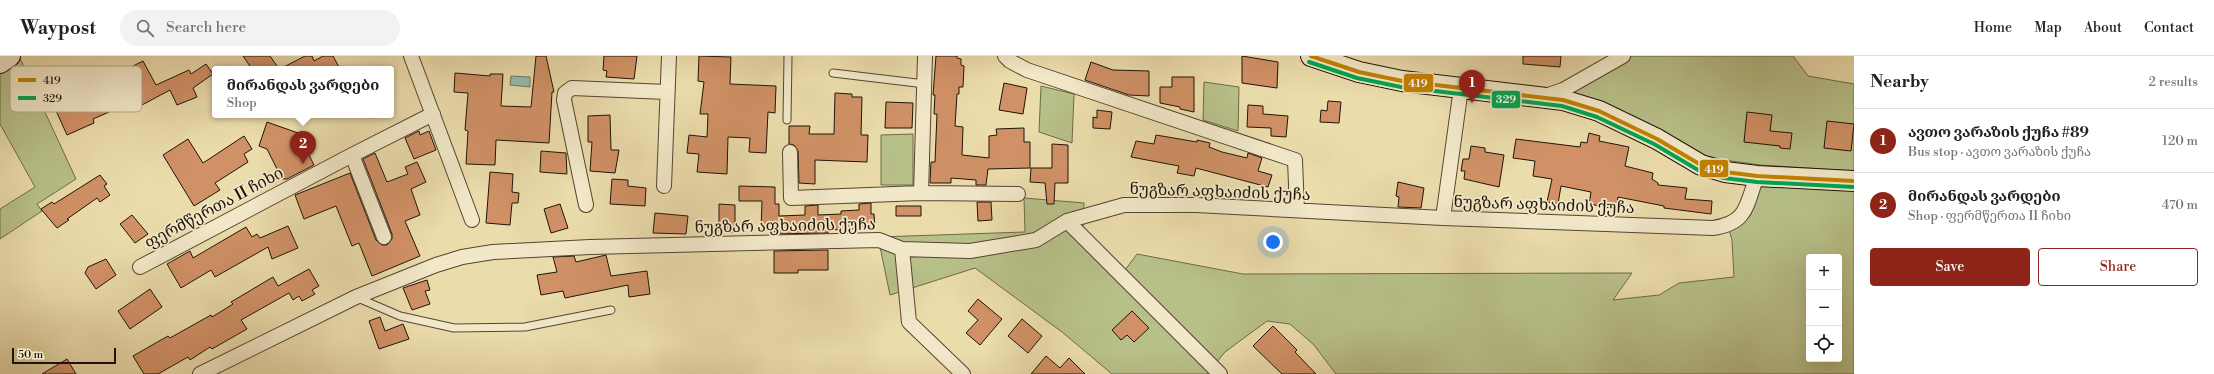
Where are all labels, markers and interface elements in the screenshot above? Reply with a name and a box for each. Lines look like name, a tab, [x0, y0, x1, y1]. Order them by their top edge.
search box	[120, 10, 400, 46]
text: Waypost	[20, 16, 96, 40]
icon: search	[134, 17, 156, 39]
text: Search here	[166, 18, 246, 37]
text: Home	[1974, 19, 2012, 37]
text: Map	[2034, 19, 2062, 37]
text: About	[2084, 19, 2122, 37]
text: Contact	[2144, 19, 2194, 37]
legend	[10, 66, 142, 112]
popup	[212, 66, 394, 118]
pin: 1	[1459, 70, 1485, 103]
text: Nearby	[1870, 71, 1929, 93]
line badge: 419	[1403, 73, 1434, 93]
text: 419	[43, 74, 61, 88]
text: 2 results	[2149, 74, 2198, 90]
text: მირანდას ვარდები	[227, 76, 379, 95]
text: 419	[1408, 77, 1428, 91]
line badge: 329	[1491, 90, 1521, 109]
text: 329	[43, 92, 62, 106]
text: 329	[1496, 93, 1516, 107]
text: Shop	[227, 95, 257, 111]
text: ავთო ვარაზის ქუჩა #89	[1908, 123, 2089, 142]
pin: 2	[290, 131, 316, 164]
text: 1	[1880, 133, 1886, 149]
text: 120 m	[2162, 133, 2198, 149]
text: Bus stop · ავთო ვარაზის ქუჩა	[1908, 144, 2091, 160]
line badge: 419	[1699, 159, 1729, 178]
street label: ფერმწერთა II ჩიხი	[141, 163, 287, 253]
text: 419	[1704, 163, 1724, 177]
street label: ნუგზარ აფხაიძის ქუჩა	[1129, 179, 1311, 205]
text: მირანდას ვარდები	[1908, 187, 2060, 206]
street label: ნუგზარ აფხაიძის ქუჩა	[1453, 192, 1635, 218]
text: 2	[1879, 197, 1887, 213]
text: 470 m	[2162, 197, 2198, 213]
text: Shop · ფერმწერთა II ჩიხი	[1908, 208, 2071, 224]
street label: ნუგზარ აფხაიძის ქუჩა	[694, 214, 876, 238]
your location	[1263, 232, 1283, 252]
button: Save	[1870, 248, 2030, 286]
button: Share	[2038, 248, 2198, 286]
map controls	[1806, 254, 1842, 362]
button: +	[1806, 254, 1842, 290]
button: −	[1806, 290, 1842, 326]
button: locate	[1806, 326, 1842, 362]
scale bar	[12, 346, 116, 365]
text: 50 m	[18, 348, 43, 362]

